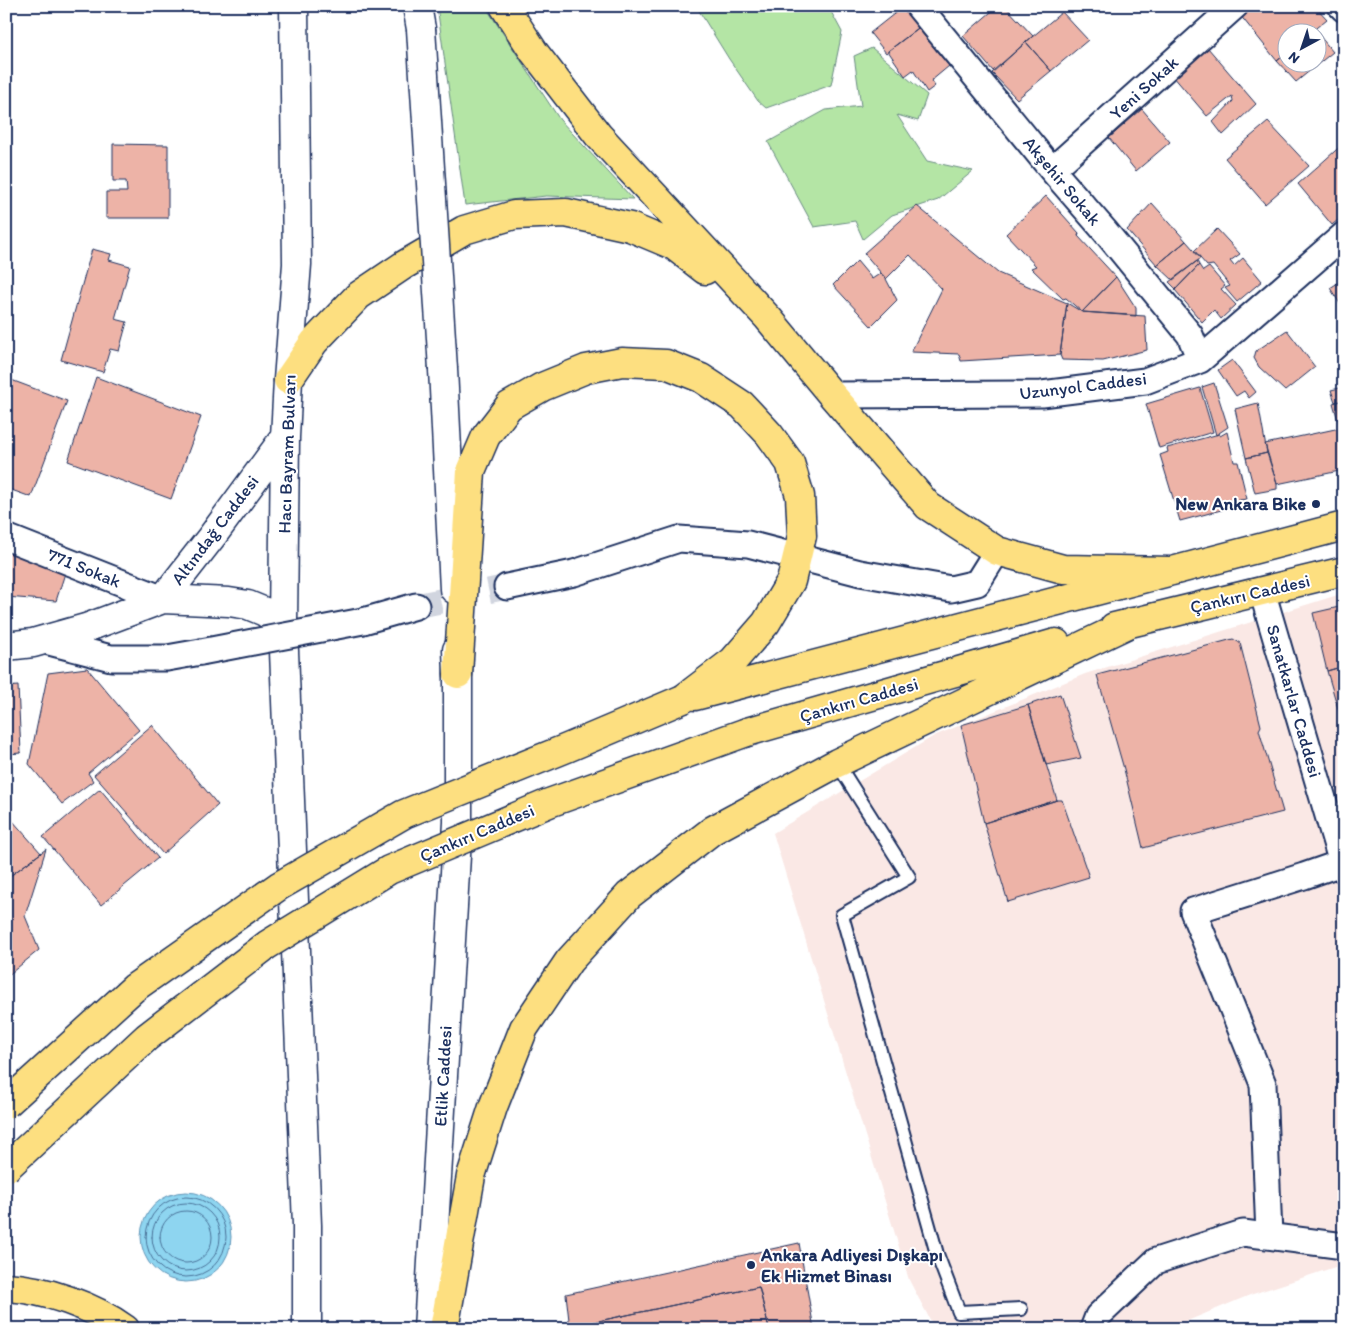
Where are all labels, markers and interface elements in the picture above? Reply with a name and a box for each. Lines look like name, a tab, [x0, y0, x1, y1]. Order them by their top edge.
north arrow	[1278, 22, 1328, 72]
text: N	[1285, 48, 1303, 67]
street label: Yeni Sokak	[1105, 51, 1183, 125]
street label: Akşehir Sokak	[1018, 132, 1106, 230]
street label: Uzunyol Caddesi	[1018, 367, 1148, 405]
street label: Hacı Bayram Bulvarı	[273, 374, 301, 534]
street label: Altındağ Caddesi	[167, 471, 263, 589]
place label: New Ankara Bike	[1175, 493, 1306, 515]
marker: New Ankara Bike	[1310, 498, 1322, 510]
street label: 771 Sokak	[44, 543, 124, 593]
street label: Çankırı Caddesi	[1188, 570, 1312, 618]
street label: Sanatkarlar Caddesi	[1262, 622, 1326, 780]
street label: Çankırı Caddesi	[797, 673, 921, 727]
street label: Çankırı Caddesi	[416, 799, 538, 867]
street label: Etlik Caddesi	[429, 1025, 457, 1127]
place label: Ankara Adliyesi Dışkapı Ek Hizmet Binası	[760, 1244, 943, 1287]
marker: Ankara Adliyesi Dışkapı Ek Hizmet Binası	[745, 1259, 757, 1271]

